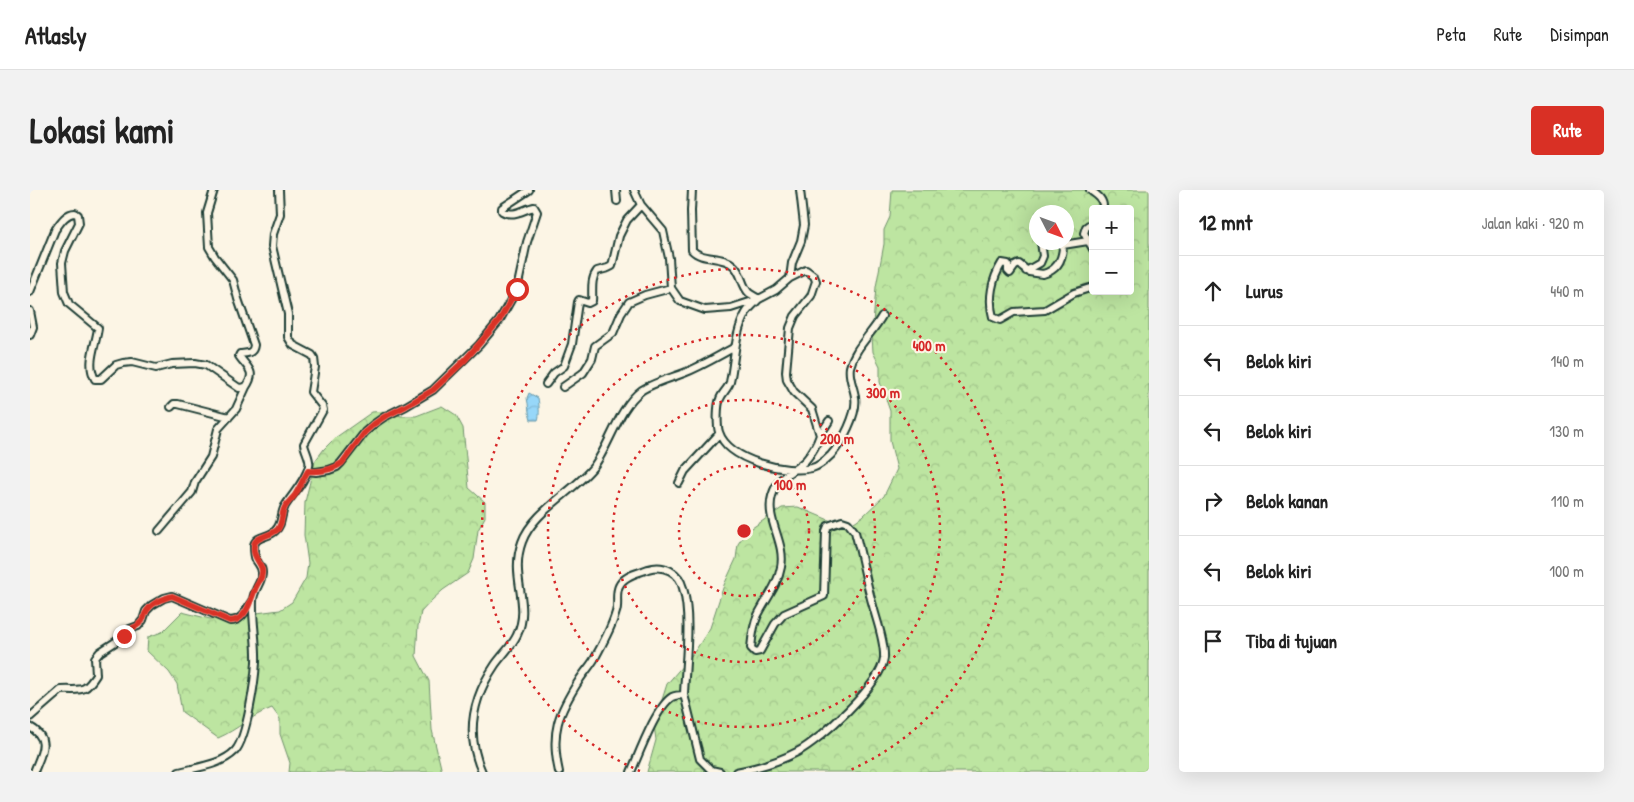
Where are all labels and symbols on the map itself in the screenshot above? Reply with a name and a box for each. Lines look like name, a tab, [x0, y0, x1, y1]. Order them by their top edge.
north arrow	[1029, 205, 1074, 250]
route start	[506, 278, 529, 301]
text: 400 m	[913, 335, 945, 356]
text: 300 m	[866, 382, 900, 403]
text: 200 m	[820, 428, 854, 449]
text: 100 m	[774, 474, 806, 495]
centre of rings	[735, 522, 753, 540]
route end	[113, 625, 136, 648]

